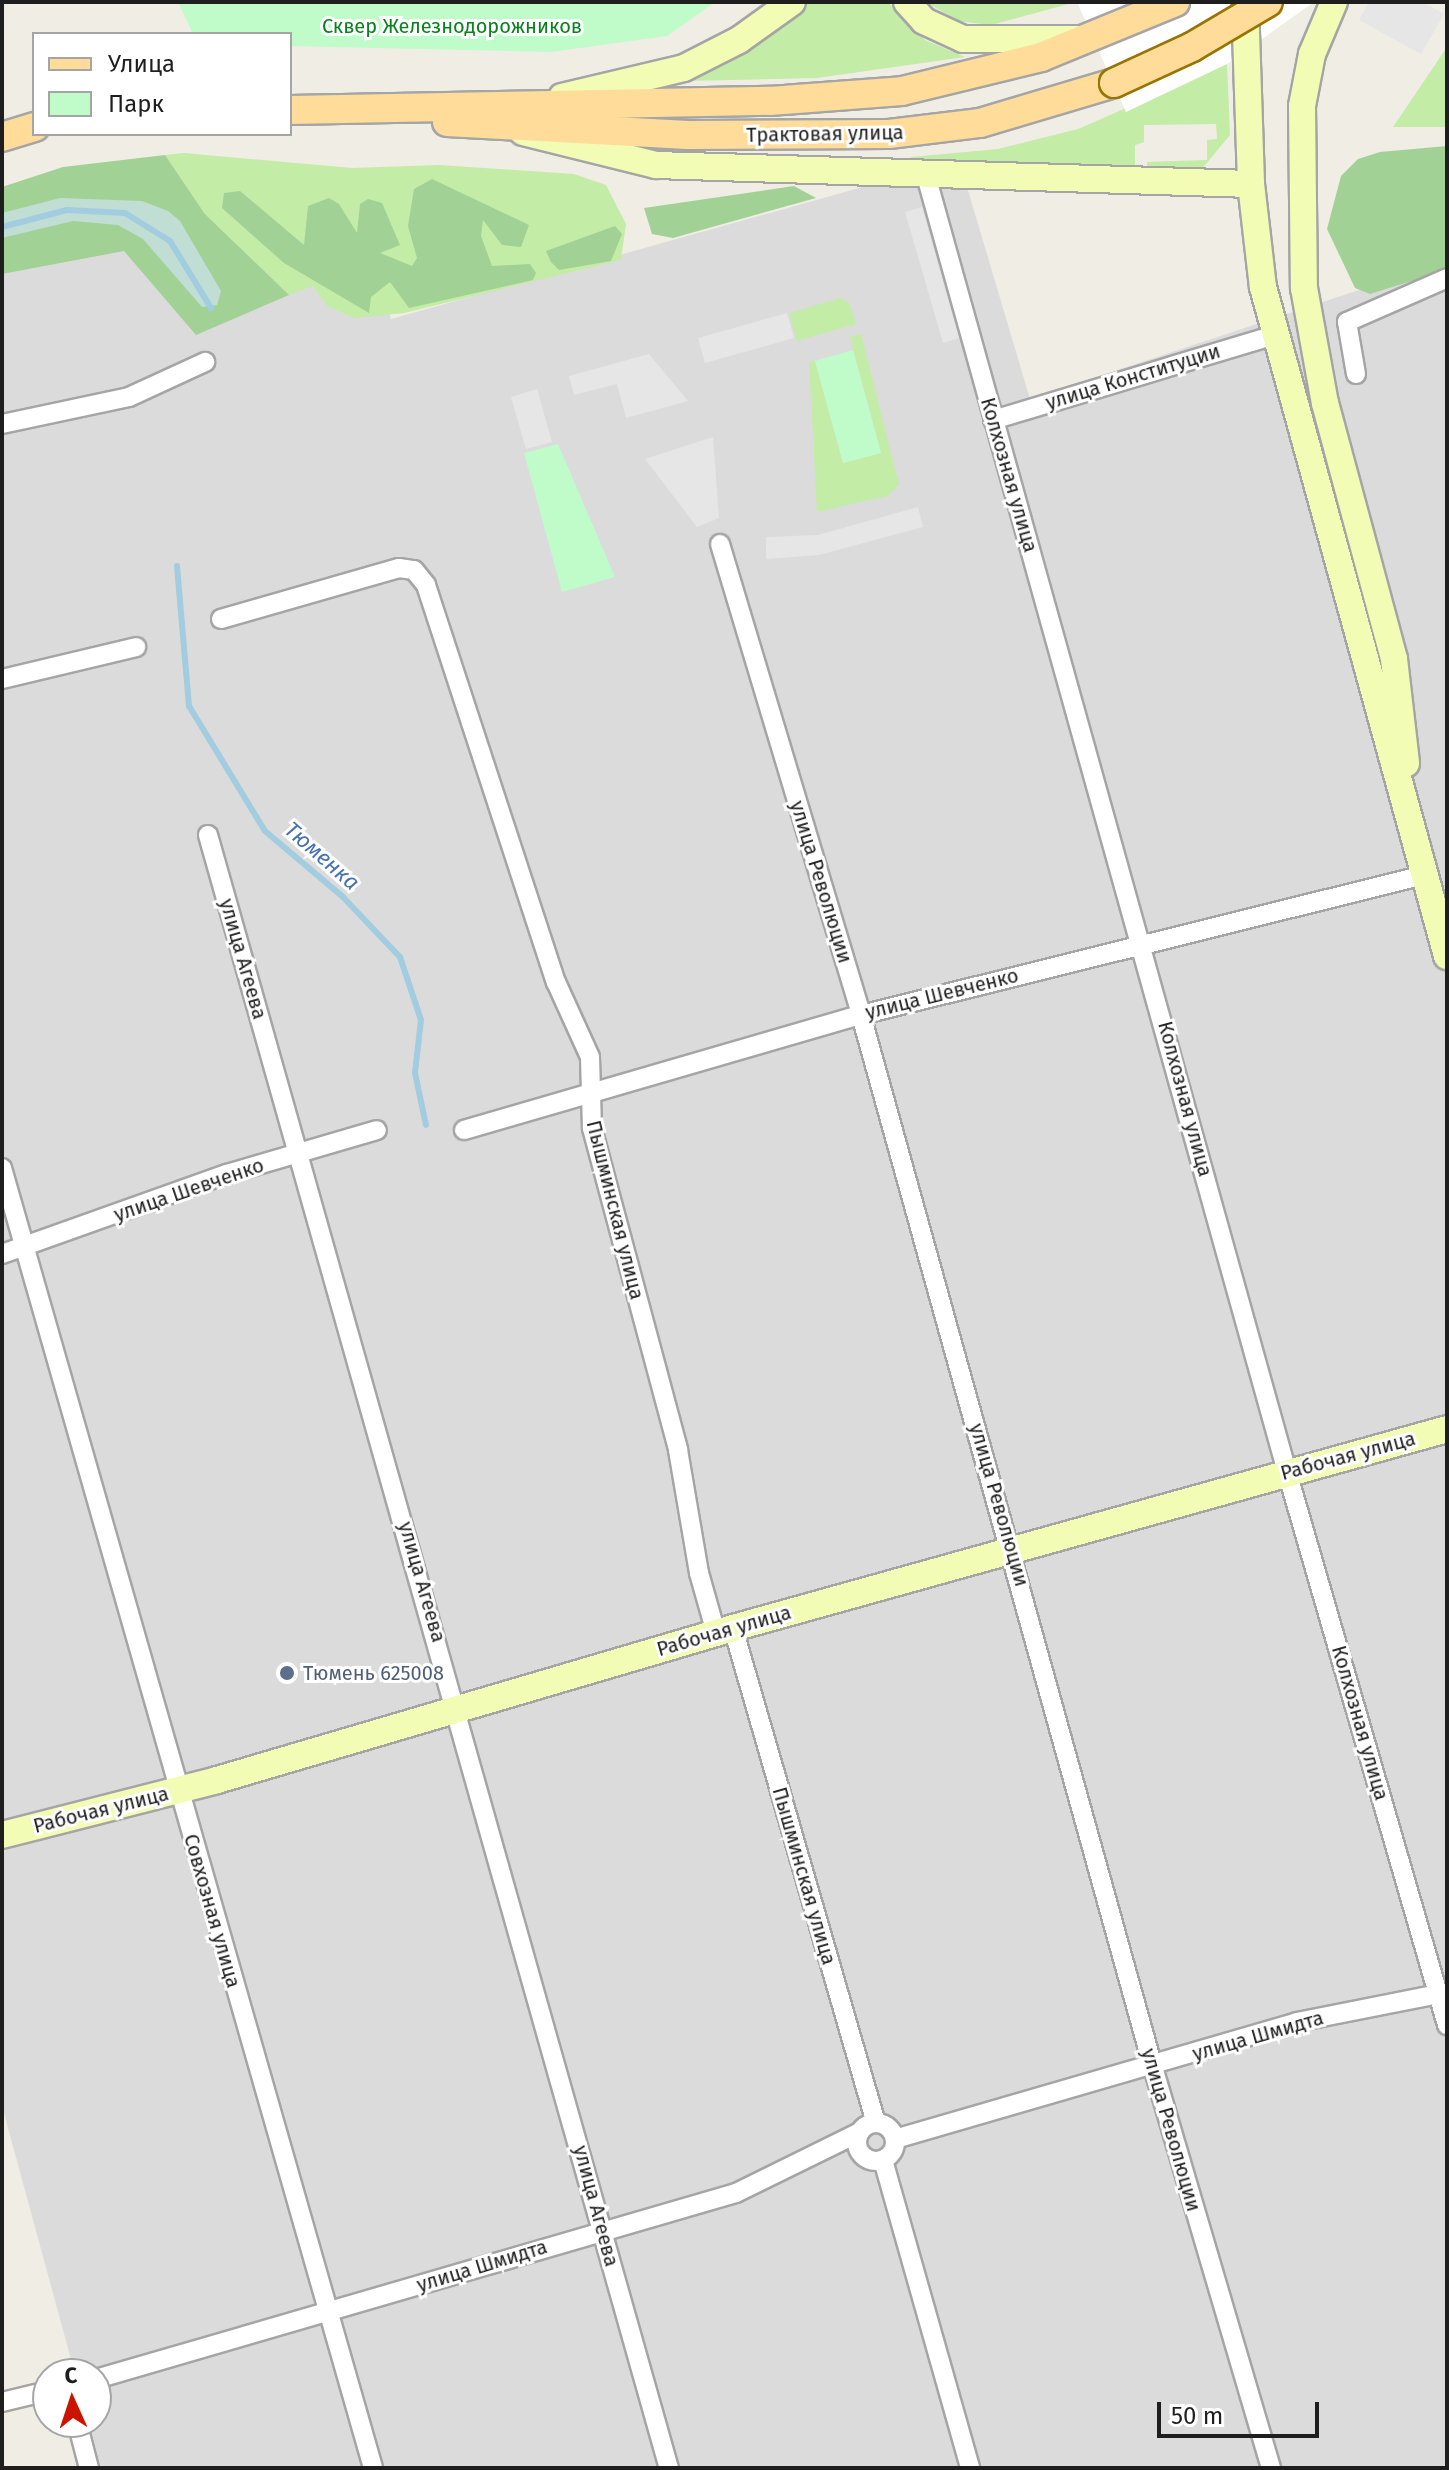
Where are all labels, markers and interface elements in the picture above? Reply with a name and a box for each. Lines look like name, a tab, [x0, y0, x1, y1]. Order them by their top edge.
park label: Сквер Железнодорожников	[322, 14, 582, 38]
legend	[32, 32, 292, 136]
text: Улица	[108, 50, 175, 78]
text: Парк	[108, 90, 164, 118]
street label: Трактовая улица	[746, 121, 904, 147]
street label: улица Конституции	[1043, 339, 1223, 415]
street label: Колхозная улица	[975, 395, 1043, 555]
street label: улица Революции	[785, 798, 857, 966]
water label: Тюменка	[279, 816, 365, 896]
street label: улица Агеева	[214, 896, 272, 1022]
street label: улица Шевченко	[863, 963, 1021, 1025]
street label: Колхозная улица	[1153, 1019, 1217, 1179]
street label: Пышминская улица	[581, 1118, 649, 1302]
street label: улица Шевченко	[111, 1153, 267, 1227]
street label: улица Революции	[964, 1421, 1034, 1589]
street label: Рабочая улица	[1278, 1426, 1418, 1486]
street label: улица Агеева	[393, 1519, 451, 1645]
street label: Рабочая улица	[654, 1600, 794, 1662]
street label: Колхозная улица	[1326, 1643, 1394, 1803]
place label: Тюмень 625008	[303, 1661, 444, 1685]
marker: Тюмень 625008	[278, 1664, 296, 1682]
street label: Рабочая улица	[31, 1782, 171, 1838]
street label: Пышминская улица	[767, 1784, 841, 1968]
street label: Совхозная улица	[179, 1831, 245, 1991]
street label: улица Шмидта	[1190, 2006, 1326, 2066]
street label: улица Революции	[1136, 2046, 1206, 2214]
street label: улица Агеева	[568, 2143, 624, 2269]
street label: улица Шмидта	[414, 2235, 550, 2297]
north arrow	[32, 2358, 112, 2438]
text: С	[64, 2362, 78, 2389]
scale bar	[1161, 2386, 1323, 2436]
text: 50 m	[1171, 2402, 1223, 2430]

